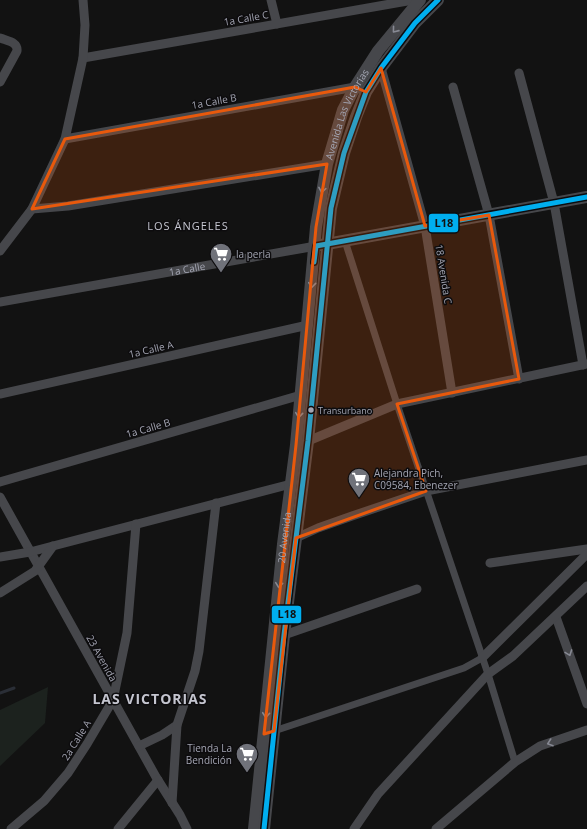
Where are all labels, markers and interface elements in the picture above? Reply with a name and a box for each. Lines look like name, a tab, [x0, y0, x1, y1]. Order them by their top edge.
street label: 1a Calle C	[222, 7, 270, 29]
one-way arrow	[393, 25, 400, 32]
street label: Avenida Las Victorias	[322, 66, 372, 161]
street label: 1a Calle B	[190, 90, 238, 112]
one-way arrow	[318, 187, 327, 193]
line badge: L18	[428, 213, 459, 233]
text: L18	[435, 215, 453, 230]
district label: LOS ÁNGELES	[147, 218, 229, 233]
supermarket icon: la perla	[208, 241, 234, 274]
street label: 18 Avenida C	[432, 243, 456, 305]
place label: la perla	[236, 247, 271, 261]
street label: 1a Calle	[168, 259, 207, 279]
one-way arrow	[307, 282, 316, 288]
street label: 1a Calle A	[127, 337, 175, 361]
place label: Transurbano	[318, 404, 372, 417]
marker: Transurbano	[306, 405, 316, 415]
one-way arrow	[295, 412, 304, 418]
street label: 1a Calle B	[124, 415, 172, 441]
supermarket icon: Alejandra Pich, C09584, Ebenezer	[346, 466, 372, 499]
place label: Alejandra Pich, C09584, Ebenezer	[374, 466, 458, 492]
street label: 20 Avenida	[274, 511, 294, 564]
one-way arrow	[275, 582, 284, 588]
line badge: L18	[271, 605, 302, 624]
text: L18	[278, 606, 296, 621]
street label: 23 Avenida	[83, 632, 121, 684]
one-way arrow	[564, 650, 572, 657]
district label: LAS VICTORIAS	[92, 689, 208, 708]
one-way arrow	[262, 712, 271, 718]
street label: 2a Calle A	[58, 717, 94, 763]
one-way arrow	[547, 738, 554, 746]
place label: Tienda La Bendición	[186, 741, 232, 767]
supermarket icon: Tienda La Bendición	[234, 741, 260, 774]

